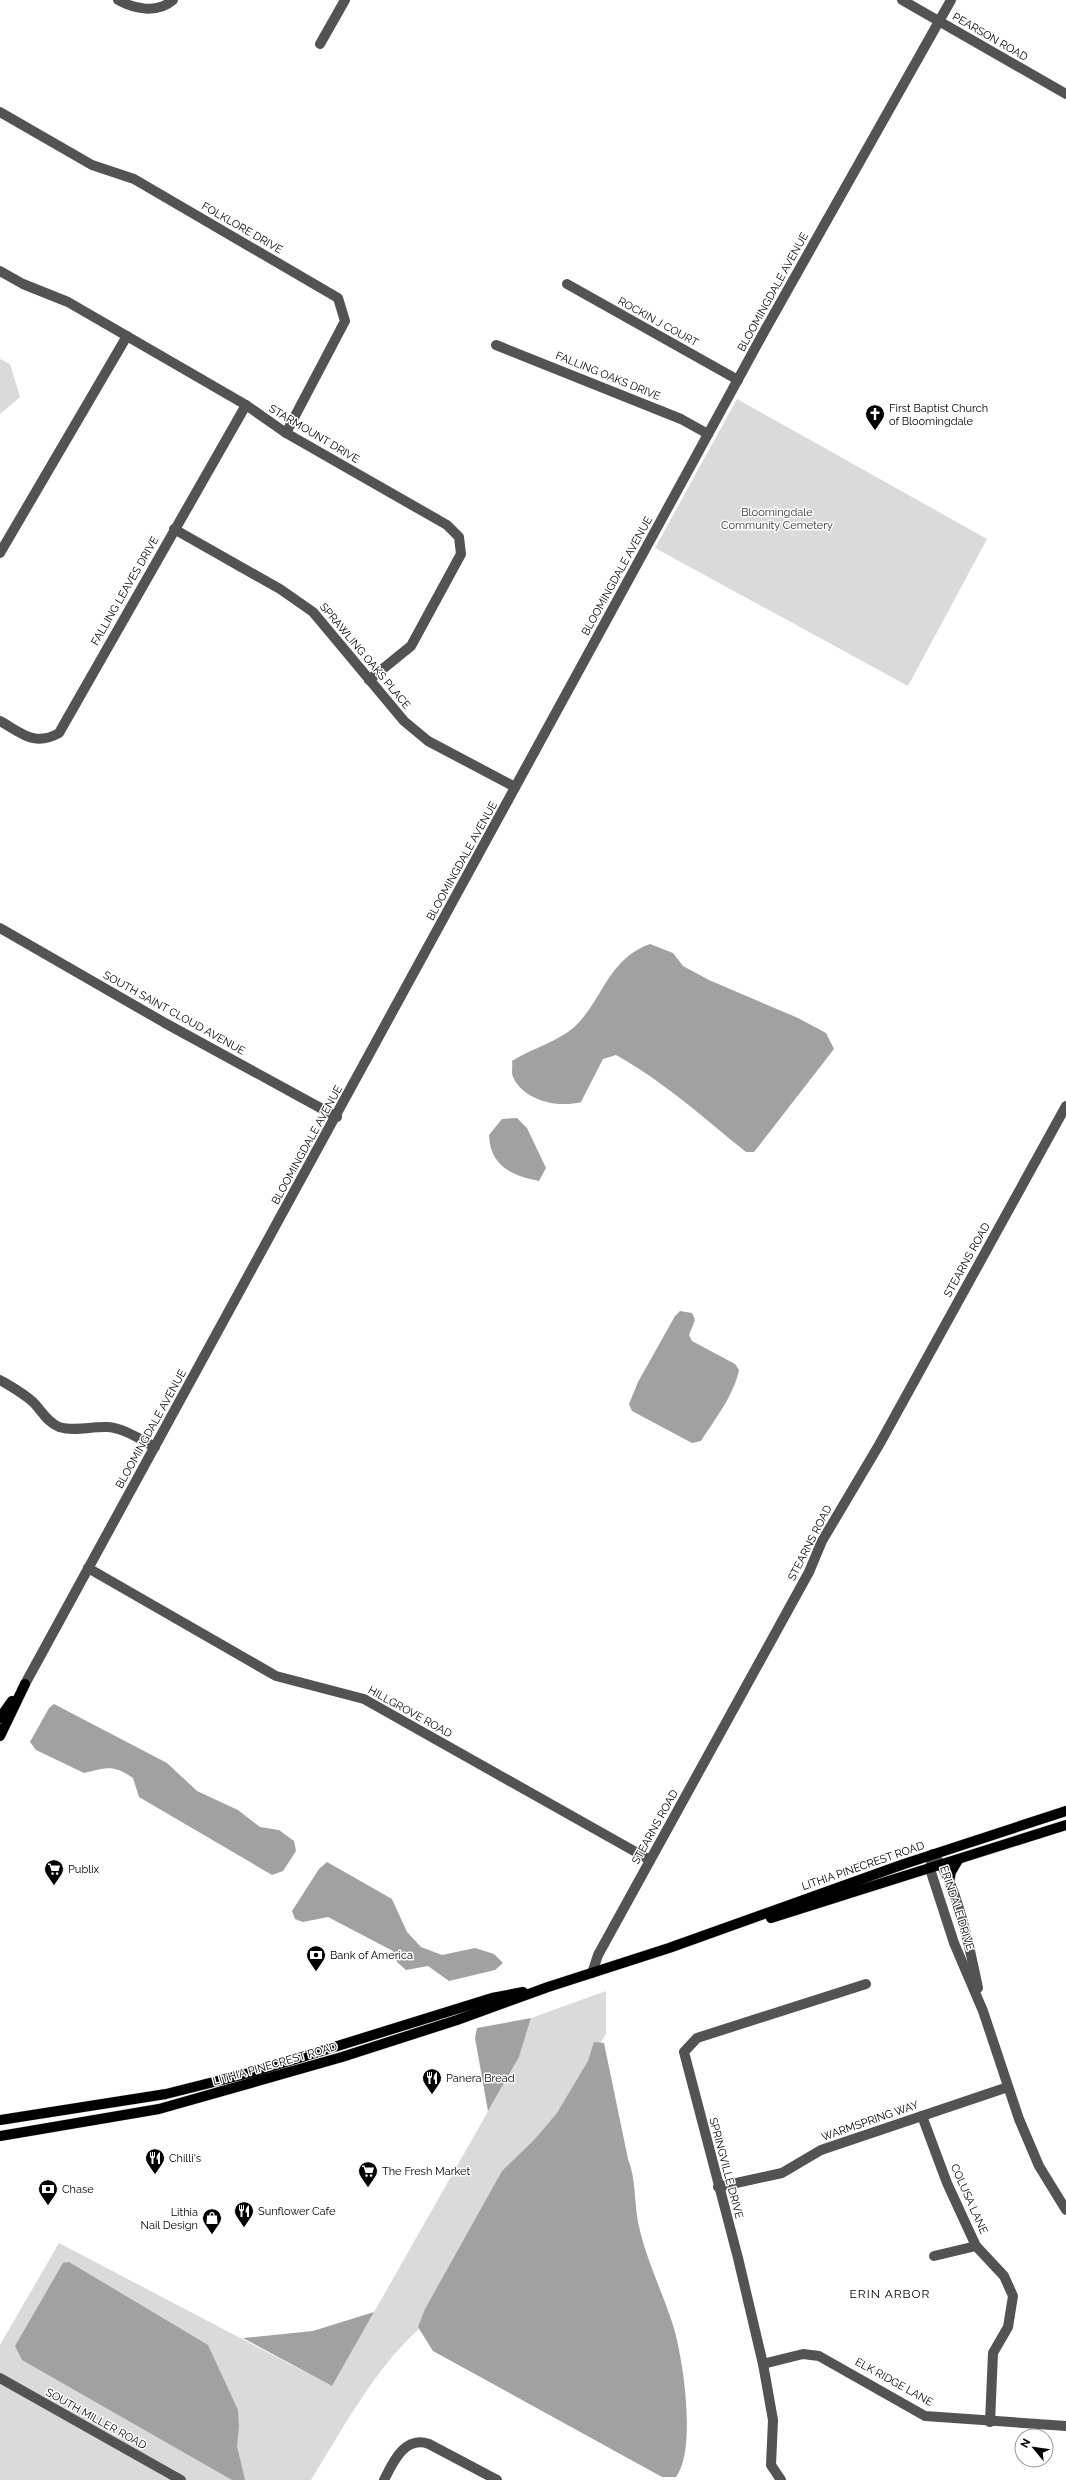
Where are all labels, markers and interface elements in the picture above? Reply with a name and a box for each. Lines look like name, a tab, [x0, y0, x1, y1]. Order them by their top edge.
street label: PEARSON ROAD	[950, 10, 1030, 64]
street label: FOLKLORE DRIVE	[199, 200, 285, 257]
street label: BLOOMINGDALE AVENUE	[735, 230, 811, 354]
street label: ROCKIN J COURT	[616, 295, 701, 350]
street label: FALLING OAKS DRIVE	[554, 349, 663, 403]
street label: STARMOUNT DRIVE	[266, 402, 362, 466]
place label: First Baptist Church of Bloomingdale	[889, 402, 988, 428]
church icon: First Baptist Church of Bloomingdale	[864, 403, 886, 431]
park label: Bloomingdale Community Cemetery	[721, 506, 833, 532]
street label: BLOOMINGDALE AVENUE	[579, 514, 655, 638]
street label: FALLING LEAVES DRIVE	[89, 534, 162, 648]
street label: SPRAWLING OAKS PLACE	[317, 601, 413, 712]
street label: BLOOMINGDALE AVENUE	[424, 799, 500, 923]
street label: SOUTH SAINT CLOUD AVENUE	[101, 968, 247, 1058]
street label: BLOOMINGDALE AVENUE	[269, 1083, 345, 1207]
street label: STEARNS ROAD	[941, 1220, 993, 1300]
street label: BLOOMINGDALE AVENUE	[113, 1367, 189, 1491]
street label: STEARNS ROAD	[785, 1503, 835, 1583]
street label: HILLGROVE ROAD	[366, 1684, 454, 1740]
street label: STEARNS ROAD	[629, 1787, 681, 1867]
street label: LITHIA PINECREST ROAD	[800, 1839, 926, 1893]
supermarket icon: Publix	[43, 1858, 65, 1886]
place label: Publix	[68, 1863, 100, 1876]
street label: ERINDALE DRIVE	[937, 1864, 977, 1952]
bank icon: Bank of America	[305, 1944, 327, 1972]
place label: Bank of America	[330, 1949, 413, 1962]
street label: LITHIA PINECREST ROAD	[211, 2040, 339, 2088]
restaurant icon: Panera Bread	[421, 2067, 443, 2095]
place label: Panera Bread	[446, 2072, 515, 2085]
street label: WARMSPRING WAY	[820, 2098, 920, 2144]
street label: SPRINGVILLE DRIVE	[706, 2116, 746, 2220]
restaurant icon: Chilli's	[144, 2147, 166, 2175]
place label: Chilli's	[169, 2152, 201, 2165]
supermarket icon: The Fresh Market	[357, 2160, 379, 2188]
street label: COLUSA LANE	[948, 2162, 990, 2236]
place label: The Fresh Market	[382, 2165, 471, 2178]
bank icon: Chase	[37, 2178, 59, 2206]
place label: Chase	[62, 2183, 94, 2196]
restaurant icon: Sunflower Cafe	[233, 2200, 255, 2228]
place label: Sunflower Cafe	[258, 2205, 336, 2218]
place label: Lithia Nail Design	[140, 2206, 198, 2232]
shop icon: Lithia Nail Design	[201, 2207, 223, 2235]
district label: ERIN ARBOR	[850, 2287, 930, 2301]
street label: ELK RIDGE LANE	[853, 2355, 935, 2409]
street label: SOUTH MILLER ROAD	[43, 2386, 149, 2452]
north arrow	[1014, 2428, 1054, 2468]
text: N	[1018, 2437, 1033, 2450]

